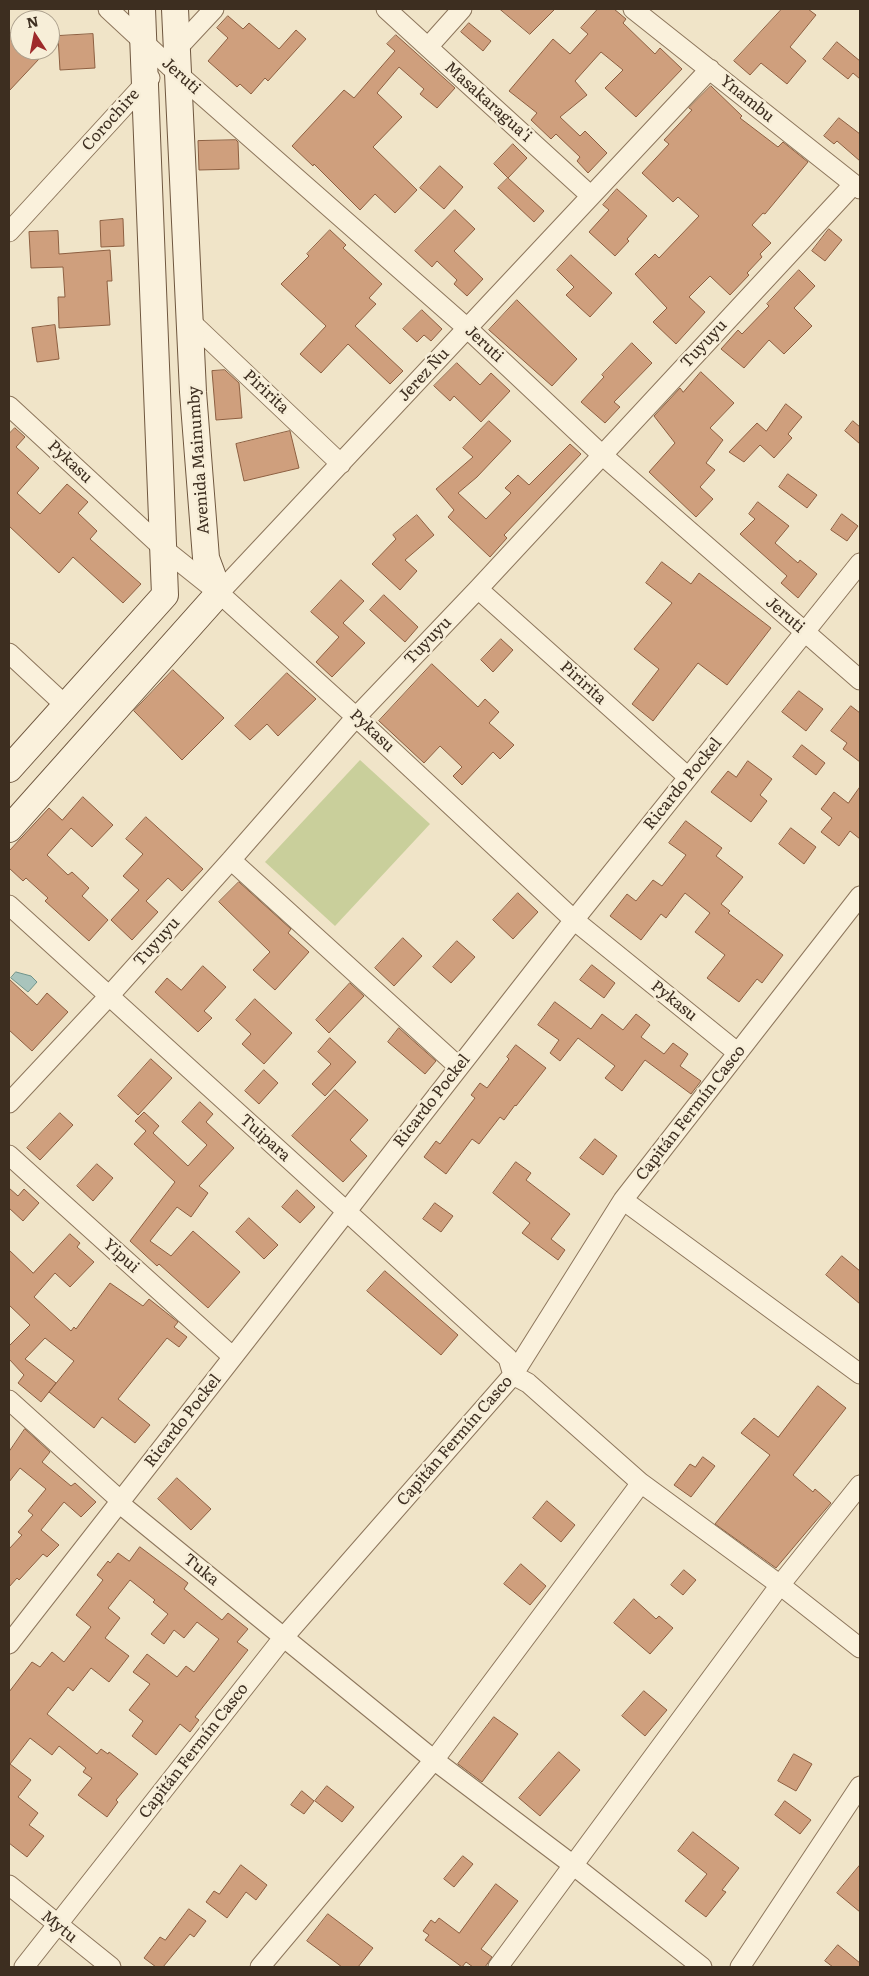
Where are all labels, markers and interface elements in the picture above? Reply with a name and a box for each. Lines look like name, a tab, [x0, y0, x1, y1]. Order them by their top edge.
north arrow	[10, 10, 60, 60]
text: N	[25, 10, 40, 32]
street label: Jeruti	[158, 54, 204, 98]
street label: Masakaragua'i	[440, 58, 536, 146]
street label: Ynambu	[716, 71, 778, 127]
street label: Corochire	[78, 85, 144, 155]
street label: Tuyuyu	[677, 316, 731, 372]
street label: Jeruti	[461, 321, 507, 367]
street label: Jerez Ñu	[395, 344, 453, 406]
street label: Piririta	[239, 366, 293, 418]
street label: Avenida Mainumby	[184, 385, 214, 535]
street label: Pykasu	[44, 437, 96, 487]
street label: Jeruti	[762, 593, 808, 637]
street label: Tuyuyu	[400, 613, 456, 669]
street label: Piririta	[556, 657, 610, 709]
street label: Pykasu	[346, 706, 398, 756]
street label: Ricardo Pockel	[640, 734, 726, 834]
street label: Tuyuyu	[130, 914, 184, 970]
street label: Pykasu	[647, 977, 701, 1025]
street label: Capitán Fermín Casco	[632, 1042, 750, 1184]
street label: Ricardo Pockel	[390, 1051, 474, 1151]
street label: Tuipara	[236, 1110, 294, 1166]
street label: Yipui	[99, 1235, 143, 1277]
street label: Ricardo Pockel	[141, 1371, 225, 1471]
street label: Capitán Fermín Casco	[393, 1372, 517, 1510]
street label: Tuka	[179, 1550, 223, 1590]
street label: Capitán Fermín Casco	[135, 1680, 253, 1822]
street label: Mytu	[37, 1907, 81, 1947]

